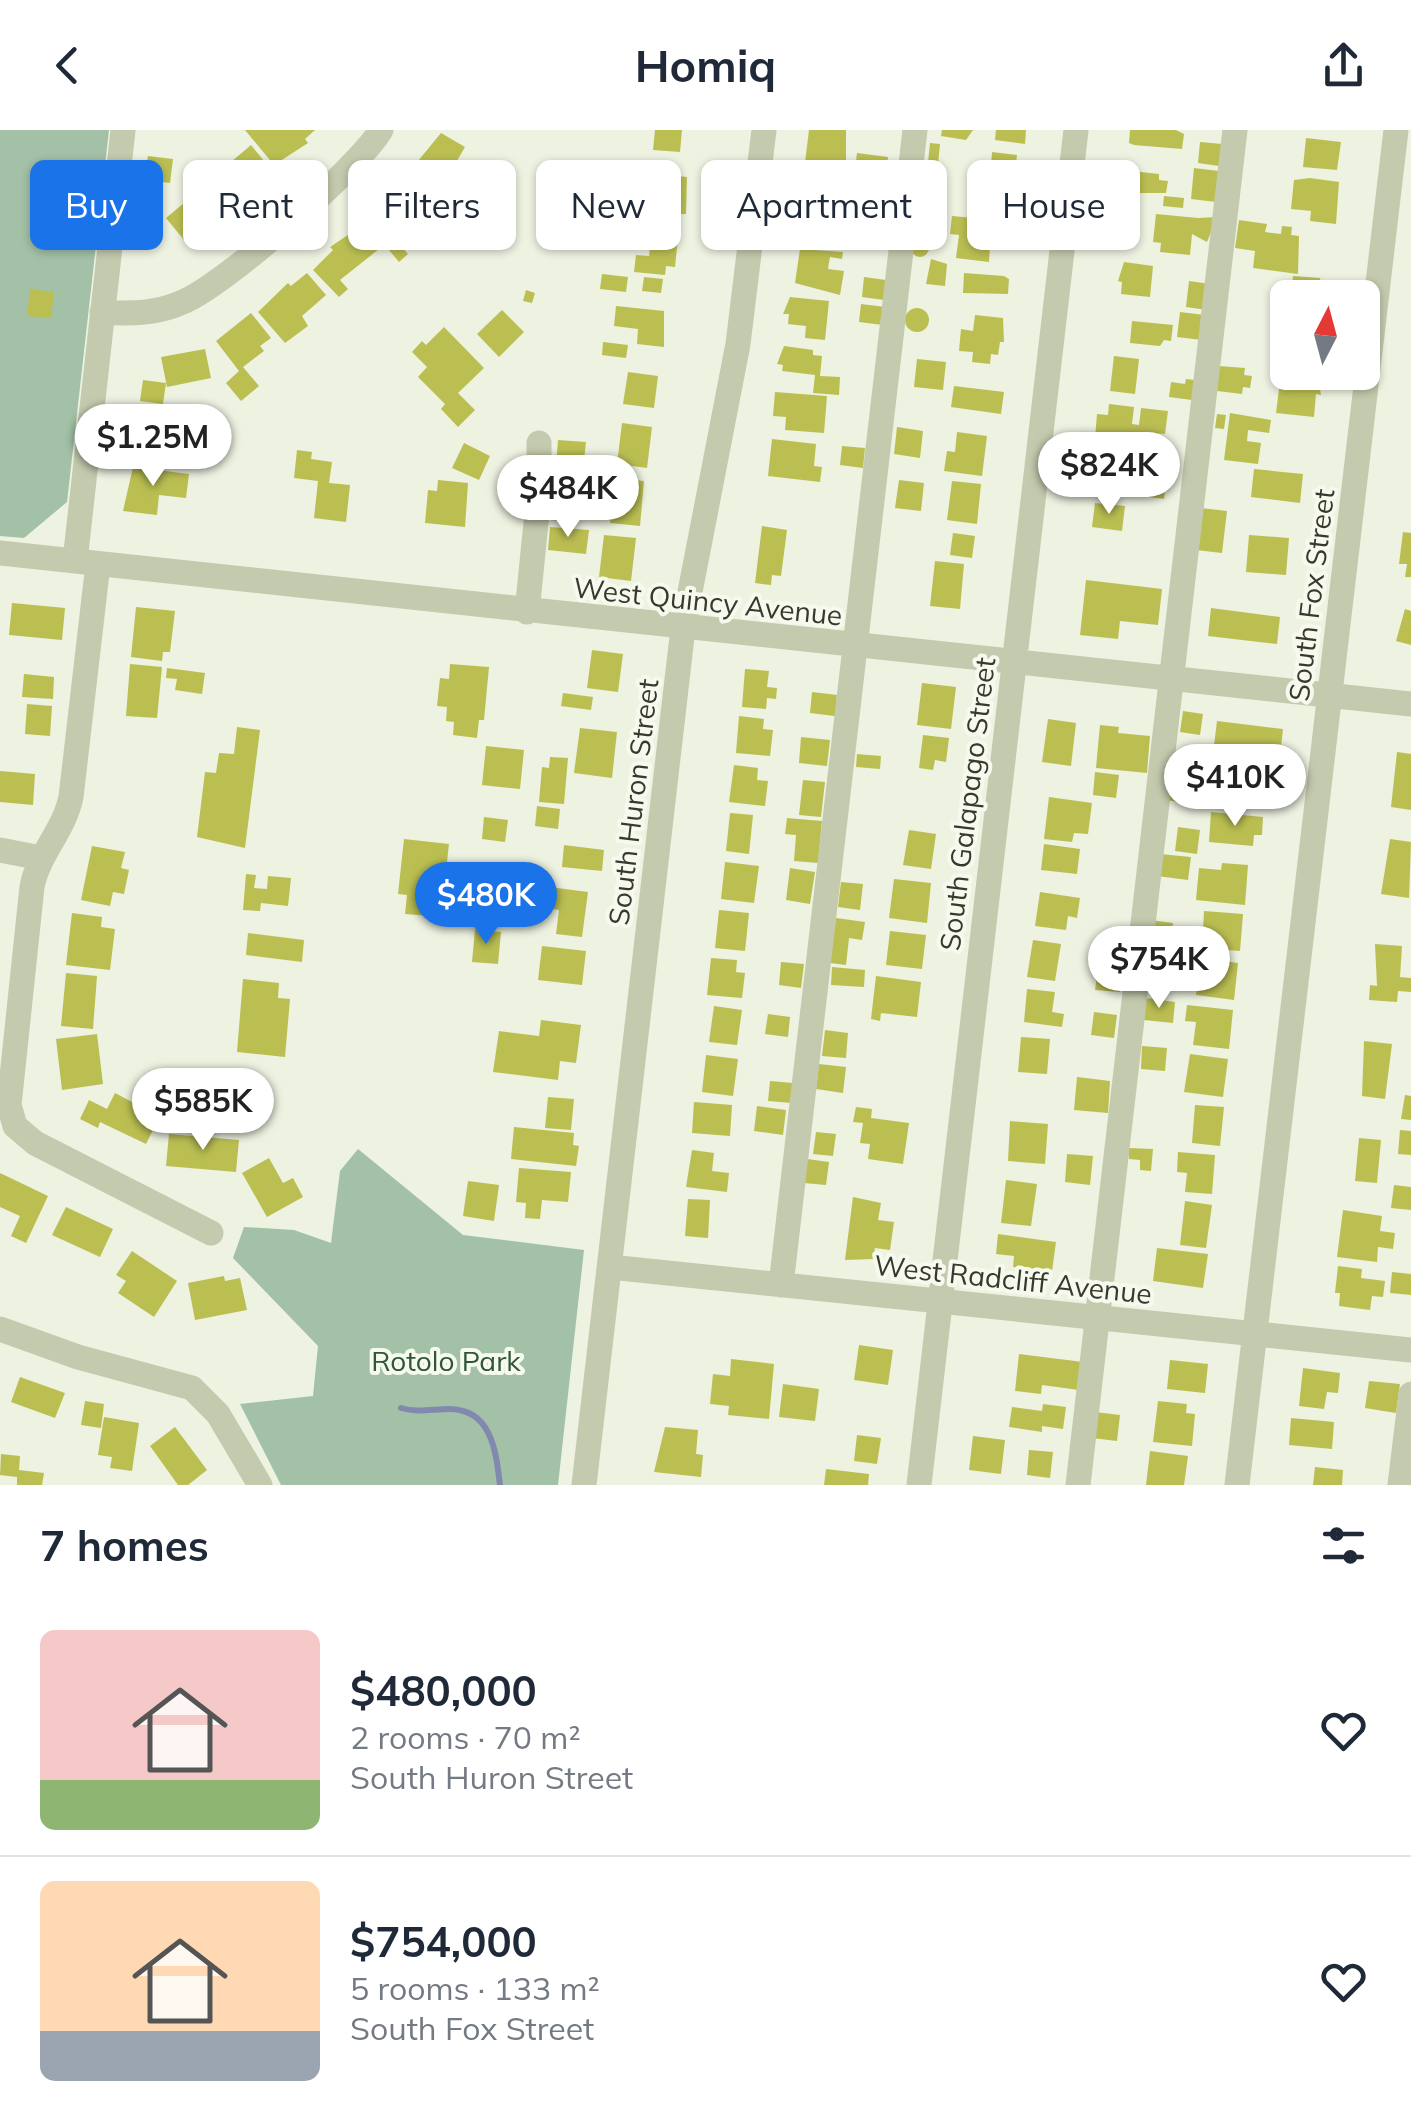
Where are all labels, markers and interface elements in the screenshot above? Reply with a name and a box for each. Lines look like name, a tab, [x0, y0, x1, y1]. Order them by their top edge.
text: Homiq	[635, 37, 776, 93]
icon: back	[40, 38, 95, 93]
icon: share	[1316, 38, 1371, 93]
chip: Buy	[30, 160, 163, 250]
chip: Rent	[183, 160, 328, 250]
chip: Filters	[348, 160, 516, 250]
chip: New	[536, 160, 681, 250]
chip: Apartment	[701, 160, 947, 250]
chip: House	[967, 160, 1140, 250]
north arrow	[1270, 280, 1380, 390]
map controls	[1270, 280, 1380, 390]
pin: $1.25M	[72, 404, 234, 489]
text: $1.25M	[97, 416, 209, 456]
pin: $824K	[1039, 432, 1179, 517]
text: $824K	[1060, 444, 1158, 484]
pin: $484K	[498, 455, 638, 540]
text: $484K	[519, 467, 617, 507]
street label: South Fox Street	[1281, 487, 1341, 703]
street label: West Quincy Avenue	[572, 569, 844, 633]
street label: South Galapago Street	[932, 655, 1002, 953]
street label: South Huron Street	[601, 677, 665, 927]
pin: $410K	[1165, 744, 1305, 829]
text: $410K	[1186, 756, 1284, 796]
pin: $480K	[416, 862, 556, 947]
text: $480K	[437, 874, 535, 914]
pin: $754K	[1089, 926, 1229, 1011]
text: $754K	[1110, 938, 1208, 978]
pin: $585K	[133, 1068, 273, 1153]
text: $585K	[154, 1080, 252, 1120]
street label: West Radcliff Avenue	[872, 1247, 1154, 1311]
park label: Rotolo Park	[371, 1343, 521, 1378]
icon: filters	[1316, 1518, 1371, 1573]
text: 7 homes	[40, 1519, 209, 1572]
text: $480,000	[350, 1664, 537, 1717]
icon: home	[120, 1670, 240, 1790]
icon: heart	[1316, 1703, 1371, 1758]
text: 2 rooms · 70 m²	[350, 1717, 581, 1757]
text: South Huron Street	[350, 1757, 633, 1797]
text: $754,000	[350, 1915, 537, 1968]
icon: home	[120, 1921, 240, 2041]
icon: heart	[1316, 1954, 1371, 2009]
text: 5 rooms · 133 m²	[350, 1968, 600, 2008]
text: South Fox Street	[350, 2008, 594, 2048]

